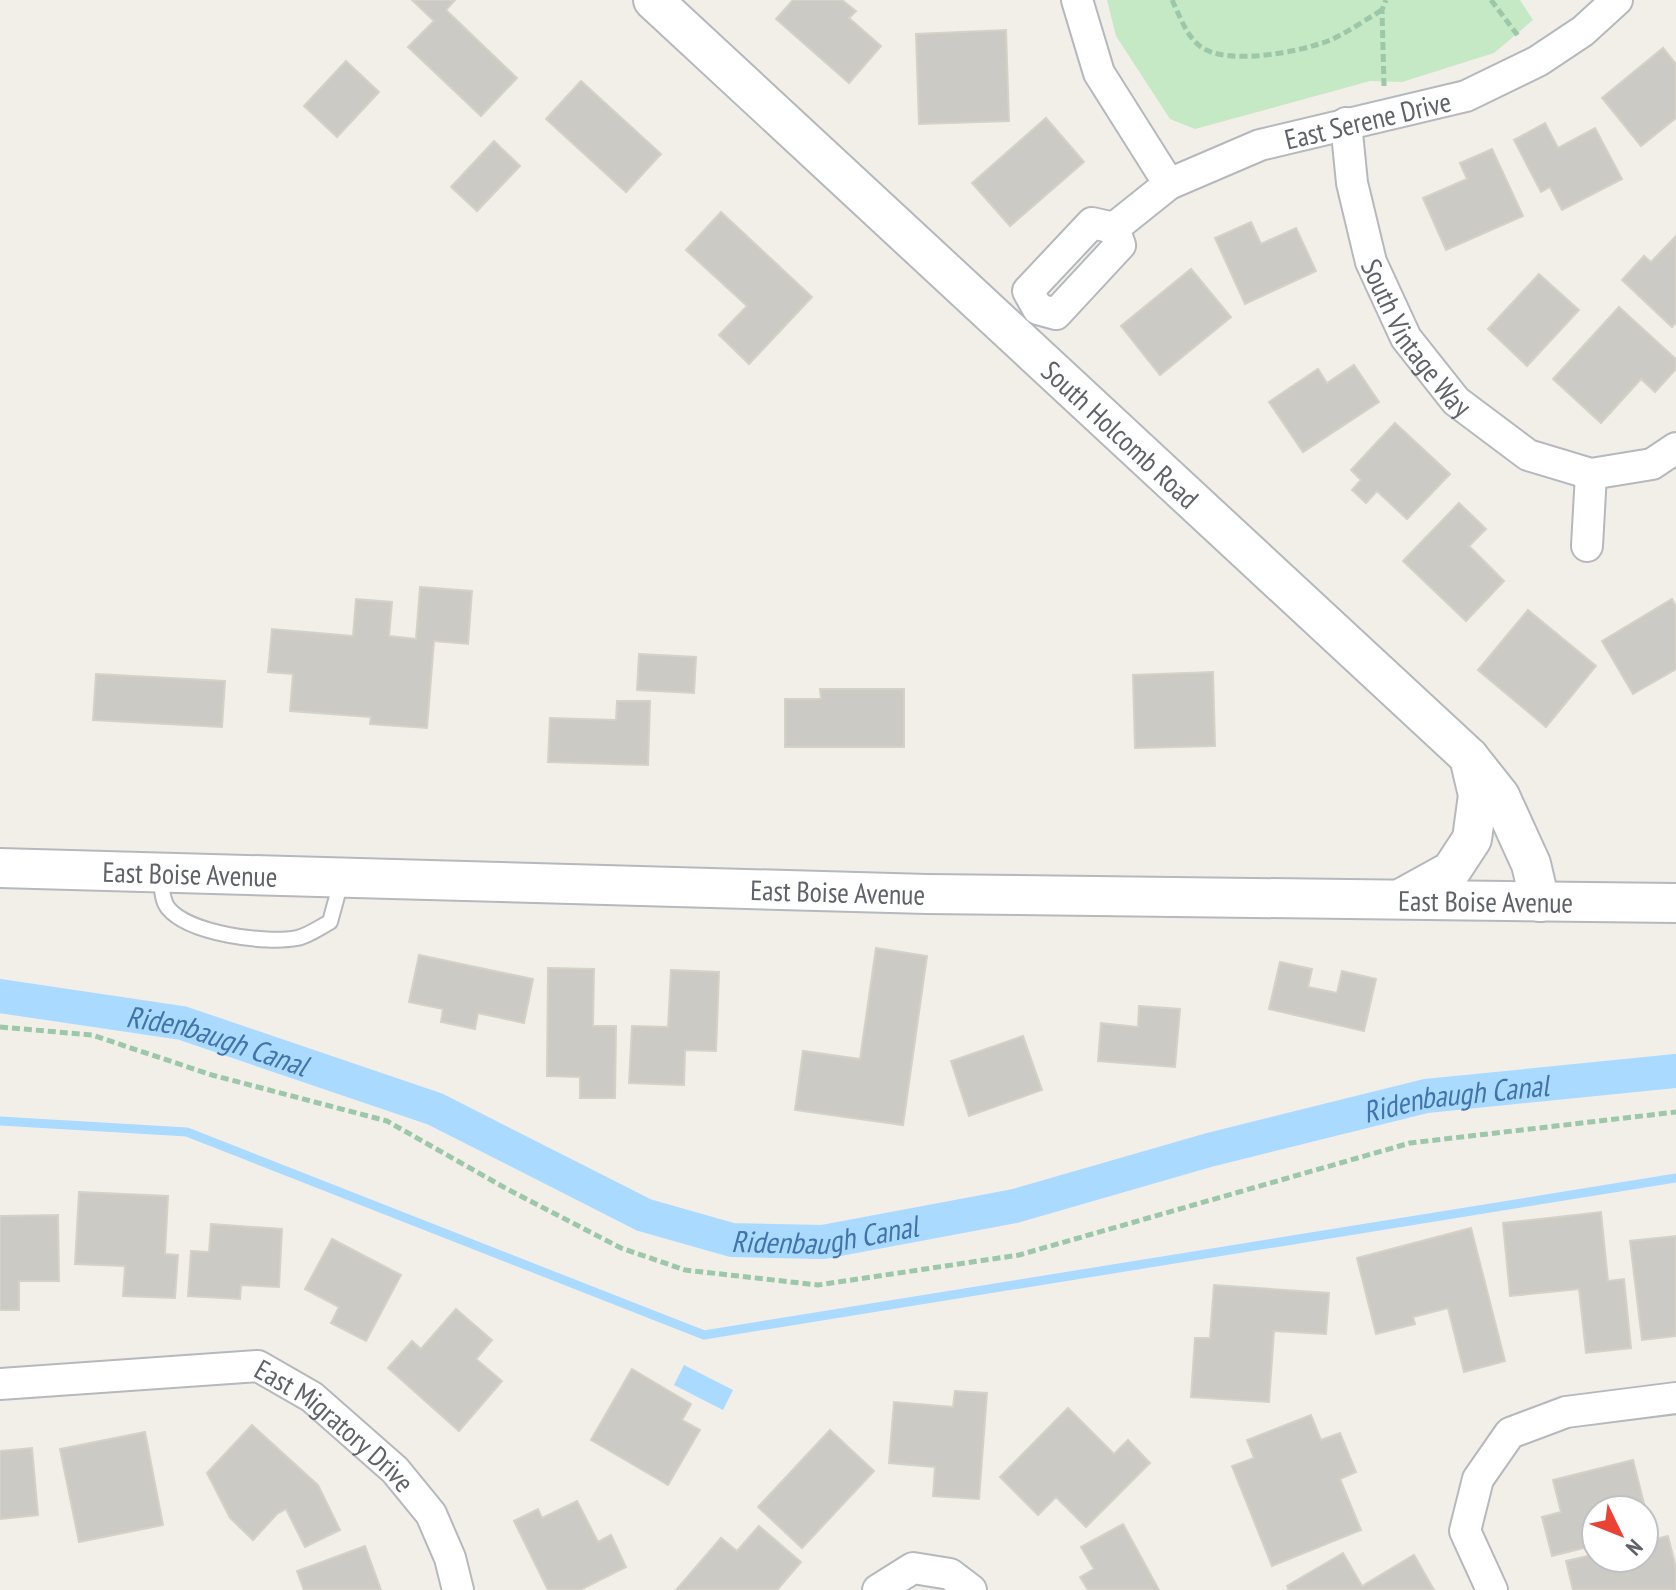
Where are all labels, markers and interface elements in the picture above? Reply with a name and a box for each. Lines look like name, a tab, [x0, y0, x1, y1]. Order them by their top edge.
street label: East Serene Drive	[1281, 82, 1454, 157]
street label: South Vintage Way	[1353, 253, 1479, 425]
street label: South Holcomb Road	[1034, 352, 1207, 516]
street label: East Boise Avenue	[102, 852, 278, 894]
street label: East Boise Avenue	[750, 871, 926, 912]
street label: East Boise Avenue	[1398, 881, 1573, 920]
water label: Ridenbaugh Canal	[124, 996, 316, 1085]
water label: Ridenbaugh Canal	[1358, 1064, 1553, 1131]
water label: Ridenbaugh Canal	[731, 1205, 924, 1262]
street label: East Migratory Drive	[249, 1350, 423, 1499]
north arrow	[1580, 1494, 1660, 1574]
text: N	[1620, 1534, 1649, 1562]

